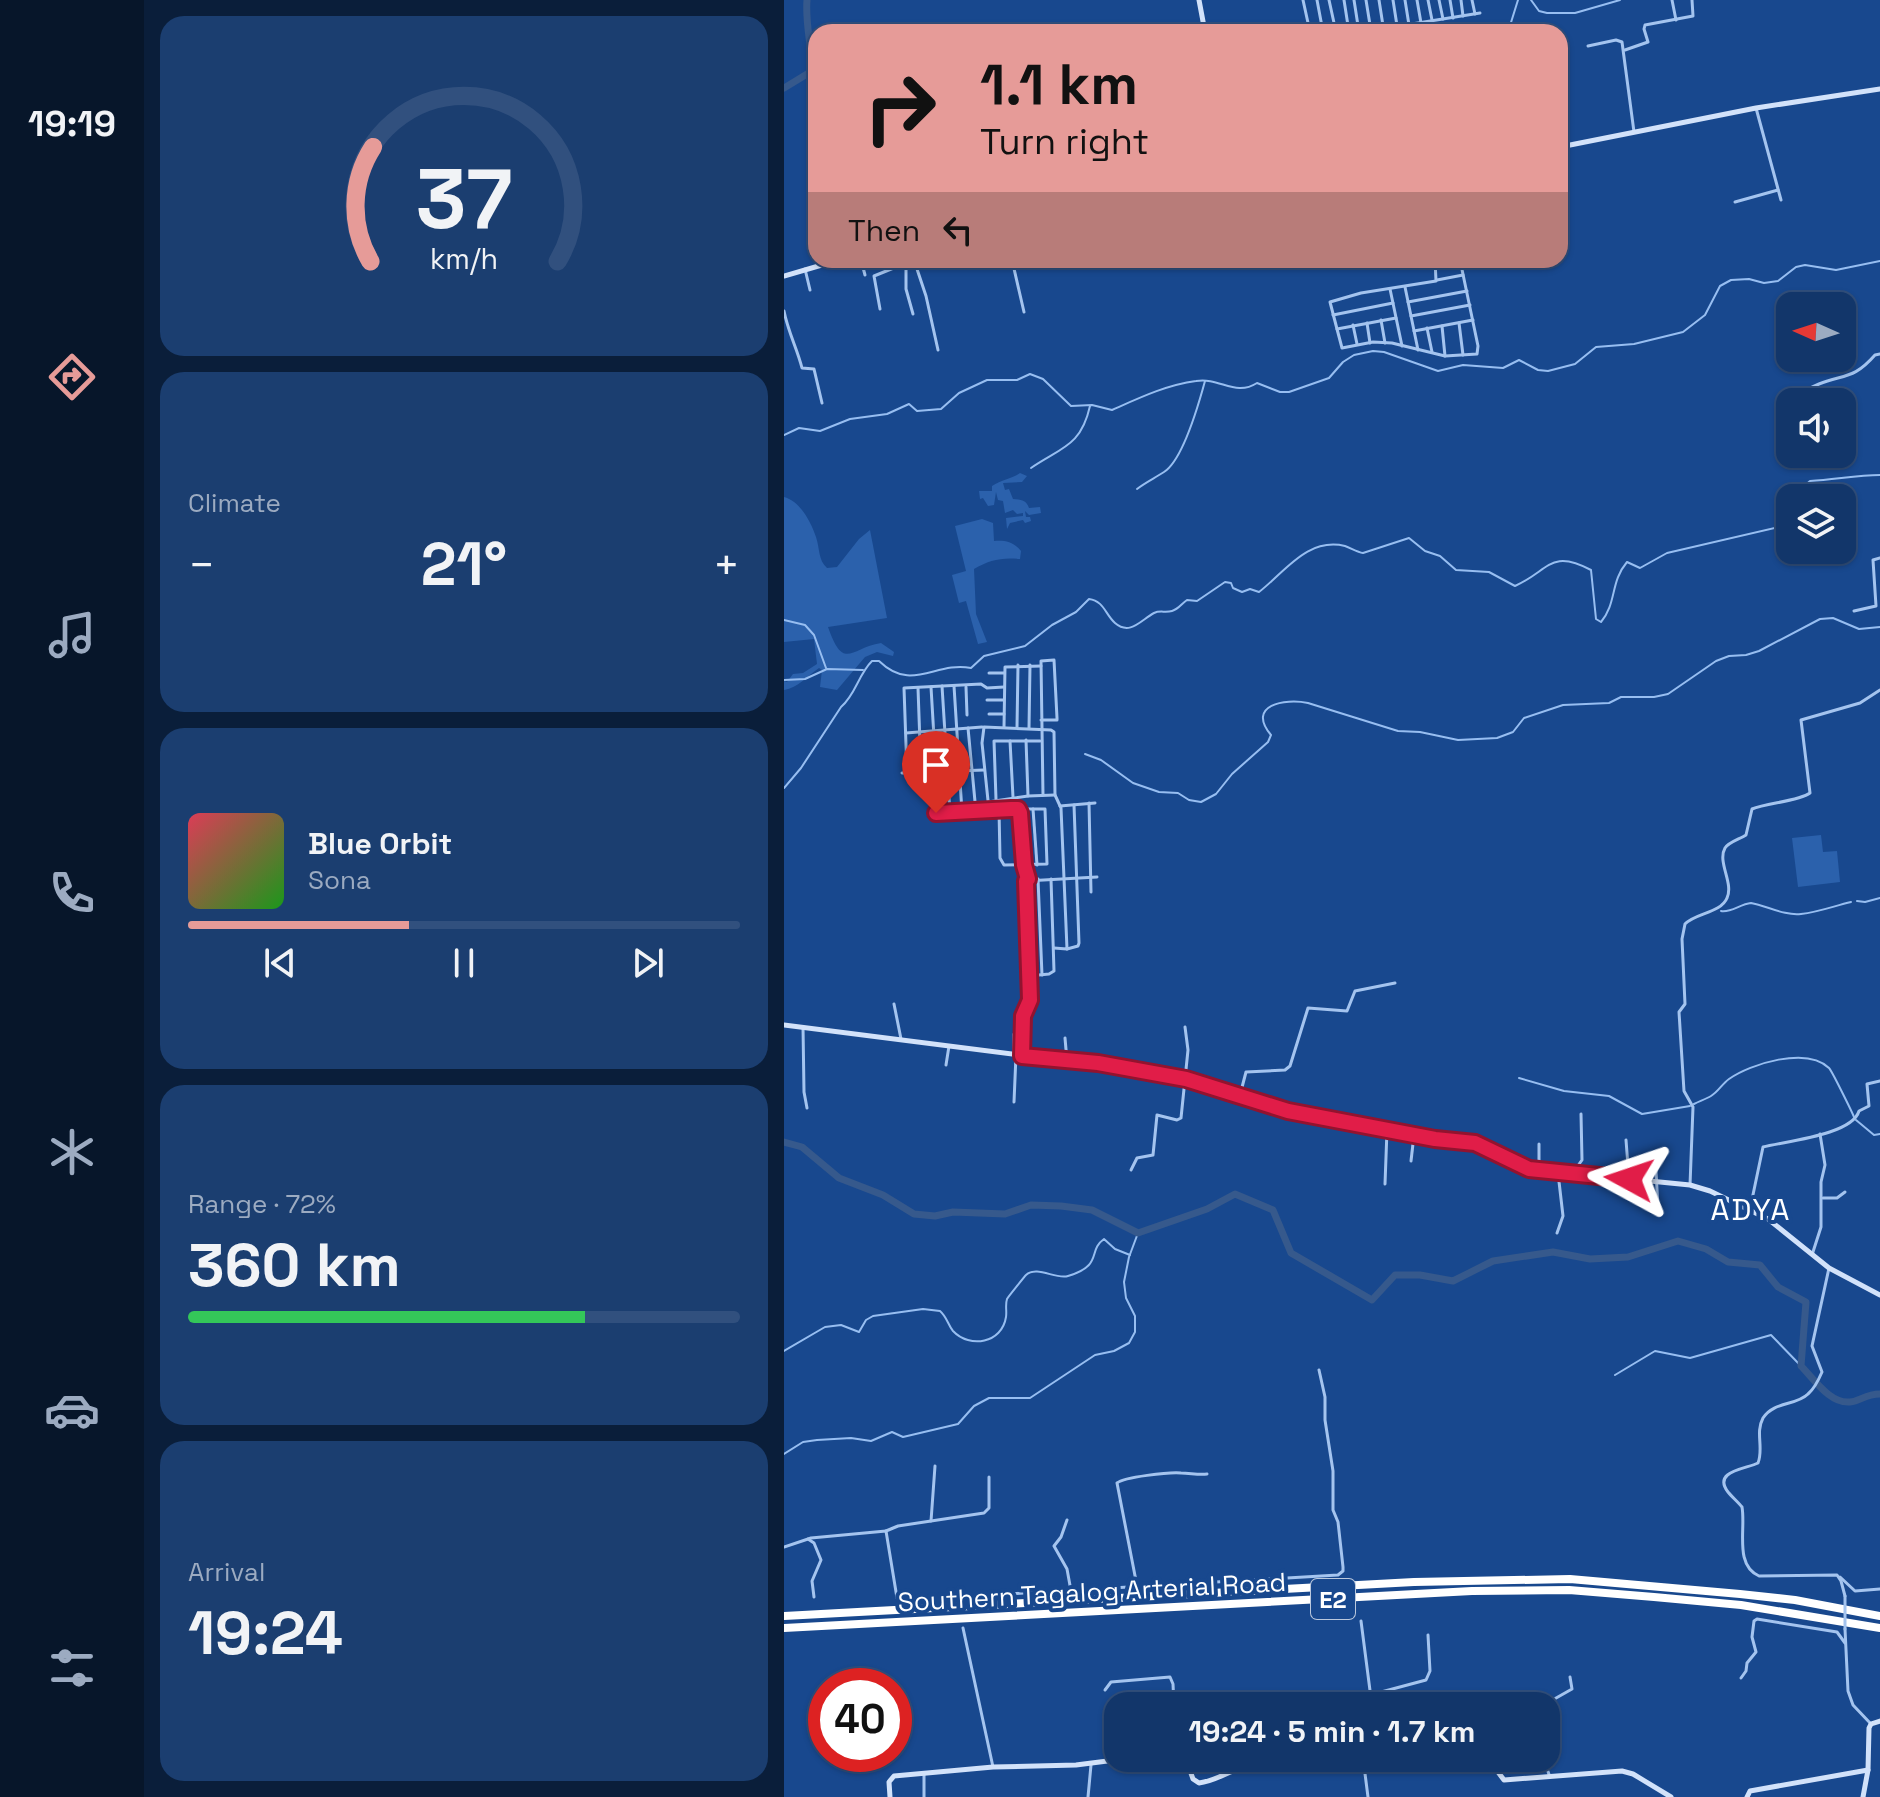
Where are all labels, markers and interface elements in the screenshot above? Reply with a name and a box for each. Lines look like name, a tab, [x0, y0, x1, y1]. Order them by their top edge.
text: 1.1 km	[980, 49, 1138, 120]
icon: right	[848, 56, 952, 160]
text: 19:19	[28, 101, 116, 147]
text: Turn right	[980, 119, 1149, 165]
text: 37	[416, 146, 512, 252]
icon: left	[936, 208, 980, 252]
text: Then	[848, 211, 920, 250]
text: km/h	[430, 241, 498, 277]
north arrow	[1776, 292, 1856, 372]
map controls	[1776, 292, 1856, 564]
icon: directions	[44, 349, 100, 405]
button: sound	[1776, 388, 1856, 468]
button: layers	[1776, 484, 1856, 564]
text: Climate	[188, 486, 281, 520]
text: 21°	[421, 526, 507, 603]
text: −	[188, 537, 215, 593]
text: +	[713, 537, 740, 593]
icon: music	[44, 607, 100, 663]
pin	[902, 731, 970, 813]
icon: arrive	[914, 743, 958, 787]
text: Blue Orbit	[308, 824, 452, 863]
text: Sona	[308, 863, 371, 897]
icon: phone	[44, 865, 100, 921]
icon: previous	[258, 941, 302, 985]
icon: pause	[442, 941, 486, 985]
icon: next	[626, 941, 670, 985]
icon: climate	[44, 1124, 100, 1180]
position arrow	[1587, 1137, 1671, 1221]
text: Range · 72%	[188, 1187, 336, 1221]
district label: ADYA	[1711, 1190, 1791, 1229]
text: 360 km	[188, 1227, 401, 1304]
icon: car	[44, 1382, 100, 1438]
text: Arrival	[188, 1555, 265, 1589]
street label: Southern Tagalog Arterial Road	[897, 1565, 1287, 1619]
road number: E2	[1311, 1579, 1355, 1619]
text: 19:24	[188, 1595, 343, 1672]
icon: filters	[44, 1640, 100, 1696]
speed limit sign: 40	[808, 1668, 912, 1772]
text: 19:24 · 5 min · 1.7 km	[1189, 1712, 1475, 1751]

